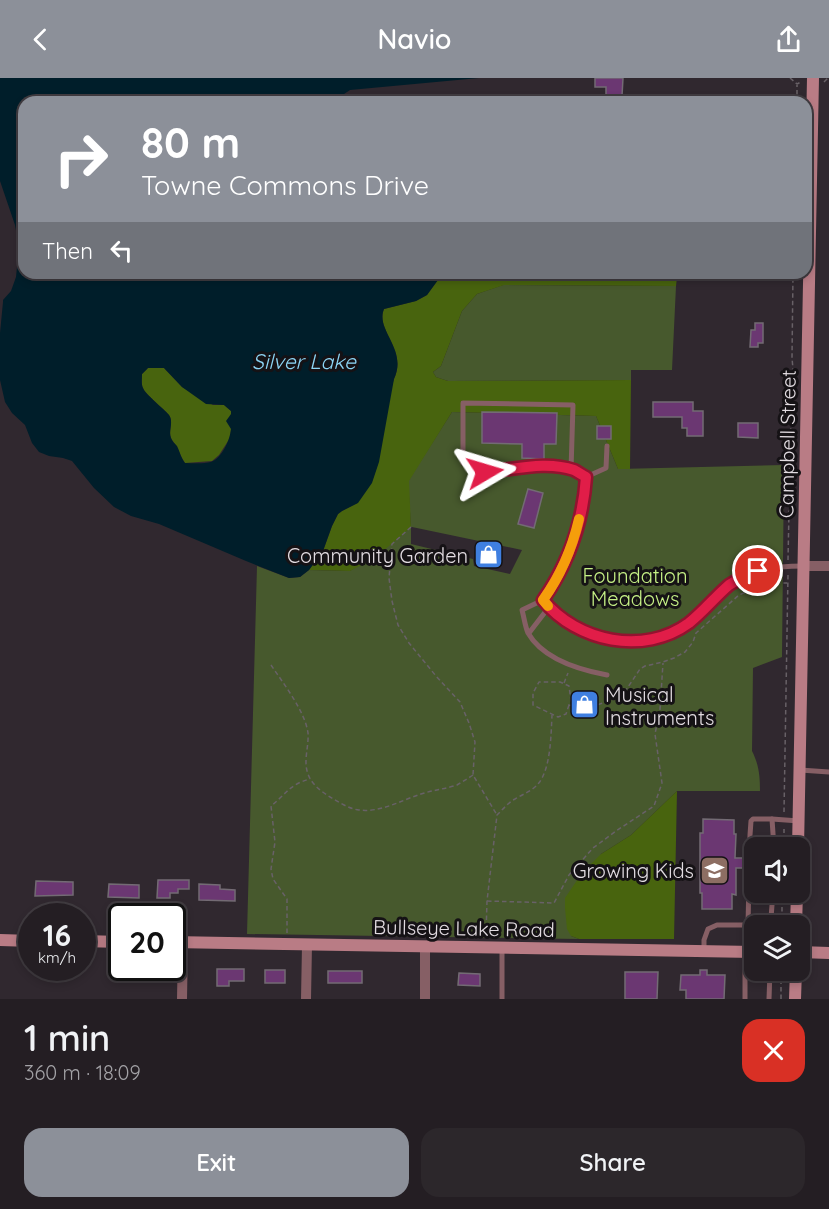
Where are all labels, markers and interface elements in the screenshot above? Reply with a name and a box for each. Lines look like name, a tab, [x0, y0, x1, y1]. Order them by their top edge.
text: Navio	[378, 22, 451, 56]
icon: back	[24, 23, 57, 56]
icon: share	[772, 23, 805, 56]
text: 80 m	[141, 116, 240, 169]
icon: right	[42, 120, 120, 198]
text: Towne Commons Drive	[141, 168, 429, 202]
icon: left	[105, 234, 138, 267]
text: Then	[42, 237, 93, 265]
water label: Silver Lake	[252, 348, 357, 374]
street label: Campbell Street	[773, 369, 801, 518]
position arrow	[453, 440, 517, 504]
shop icon: Community Garden	[473, 539, 505, 571]
place label: Community Garden	[287, 543, 468, 568]
pin	[732, 545, 783, 596]
icon: arrive	[741, 554, 774, 587]
park label: Foundation Meadows	[583, 563, 687, 611]
place label: Musical Instruments	[605, 682, 714, 730]
shop icon: Musical Instruments	[568, 689, 600, 721]
map controls	[744, 837, 810, 981]
button: sound	[744, 837, 810, 903]
school or university icon: Growing Kids	[699, 854, 731, 886]
place label: Growing Kids	[573, 858, 694, 883]
speed limit sign: 20	[108, 903, 186, 981]
street label: Bullseye Lake Road	[373, 914, 555, 942]
button: layers	[744, 915, 810, 981]
text: 16	[43, 916, 71, 954]
text: km/h	[38, 948, 76, 967]
text: 1 min	[24, 1015, 110, 1060]
button: close	[742, 1019, 805, 1082]
text: 360 m · 18:09	[24, 1060, 141, 1085]
button: Exit	[24, 1128, 409, 1197]
button: Share	[421, 1128, 805, 1197]

